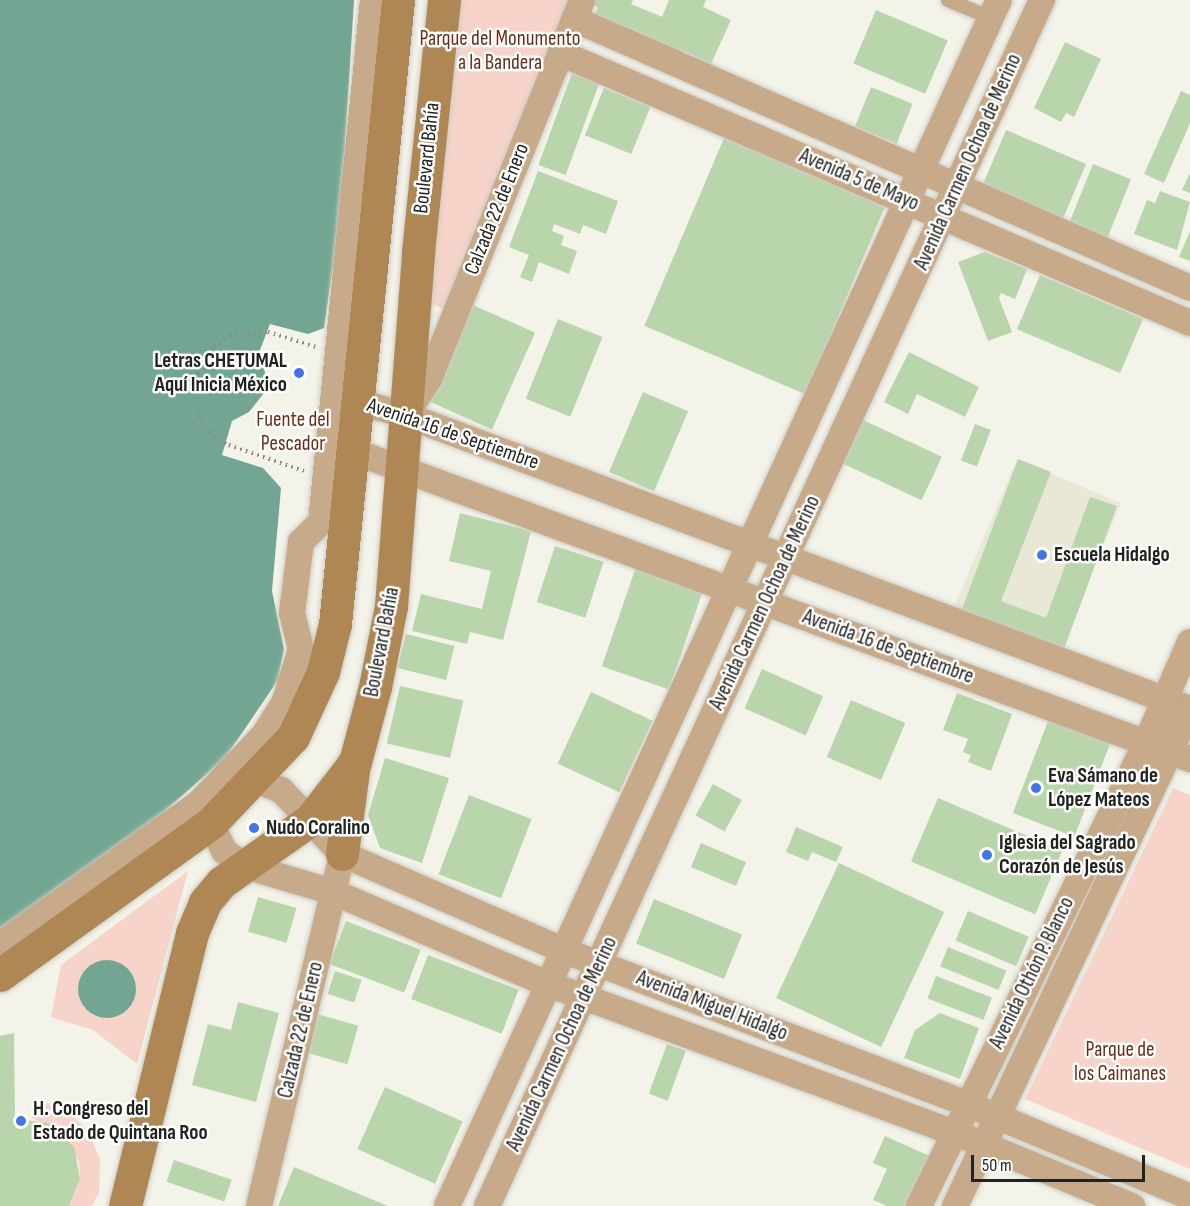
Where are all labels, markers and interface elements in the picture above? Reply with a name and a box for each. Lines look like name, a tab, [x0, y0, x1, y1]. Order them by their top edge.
park label: Parque del Monumento a la Bandera	[419, 26, 581, 76]
street label: Avenida Carmen Ochoa de Merino	[909, 50, 1027, 274]
street label: Boulevard Bahía	[409, 101, 445, 215]
street label: Calzada 22 de Enero	[459, 140, 535, 278]
street label: Avenida 5 de Mayo	[795, 143, 923, 217]
place label: Letras CHETUMAL Aquí Inicia México	[154, 348, 287, 398]
marker: Letras CHETUMAL Aquí Inicia México	[292, 366, 306, 380]
street label: Avenida 16 de Septiembre	[364, 393, 542, 475]
park label: Fuente del Pescador	[256, 407, 330, 457]
street label: Avenida Carmen Ochoa de Merino	[704, 492, 826, 714]
place label: Escuela Hidalgo	[1054, 542, 1170, 568]
marker: Escuela Hidalgo	[1035, 548, 1049, 562]
street label: Boulevard Bahía	[359, 585, 405, 699]
street label: Avenida 16 de Septiembre	[799, 604, 977, 690]
place label: Eva Sámano de López Mateos	[1048, 763, 1158, 813]
marker: Eva Sámano de López Mateos	[1029, 781, 1043, 795]
place label: Nudo Coralino	[266, 815, 370, 841]
marker: Nudo Coralino	[247, 821, 261, 835]
place label: Iglesia del Sagrado Corazón de Jesús	[999, 830, 1136, 880]
marker: Iglesia del Sagrado Corazón de Jesús	[980, 848, 994, 862]
street label: Avenida Othón P. Blanco	[984, 893, 1080, 1053]
street label: Avenida Carmen Ochoa de Merino	[501, 933, 623, 1155]
street label: Calzada 22 de Enero	[273, 959, 329, 1101]
street label: Avenida Miguel Hidalgo	[633, 966, 791, 1046]
park label: Parque de los Caimanes	[1074, 1037, 1166, 1087]
place label: H. Congreso del Estado de Quintana Roo	[33, 1096, 208, 1146]
marker: H. Congreso del Estado de Quintana Roo	[14, 1114, 28, 1128]
scale bar	[974, 1143, 1148, 1181]
text: 50 m	[982, 1155, 1012, 1176]

